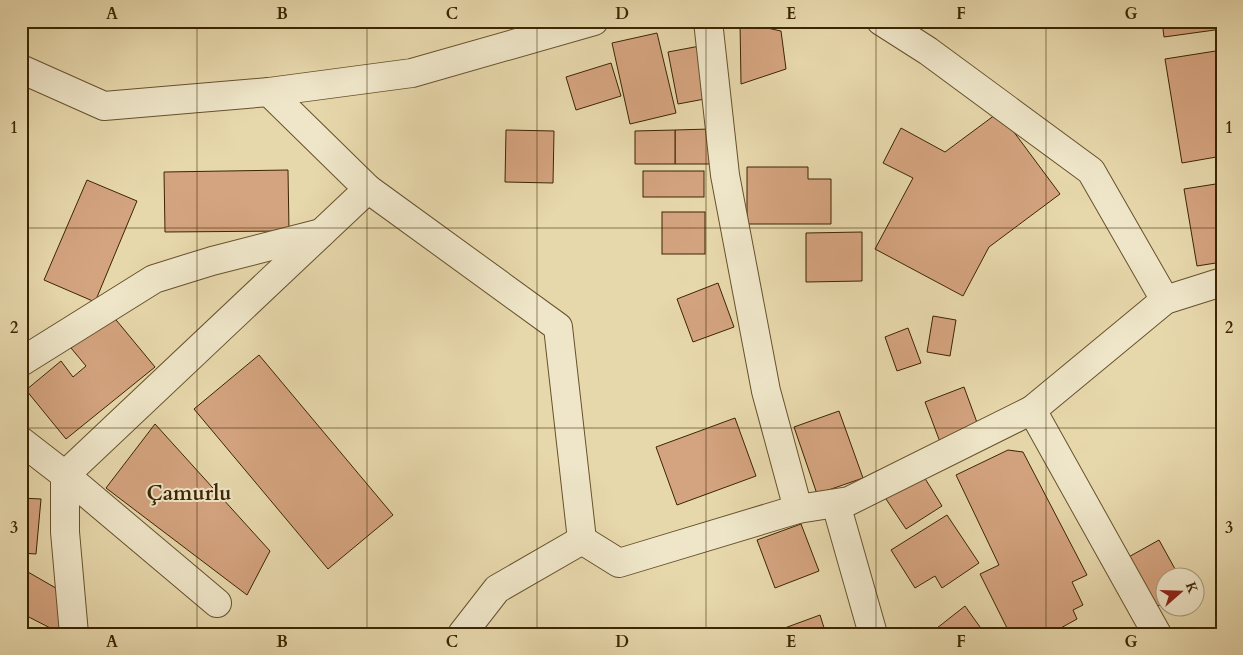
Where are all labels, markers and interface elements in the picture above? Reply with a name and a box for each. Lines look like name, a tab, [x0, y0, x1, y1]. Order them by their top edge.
text: A	[106, 3, 118, 25]
text: B	[276, 3, 288, 25]
text: C	[446, 3, 458, 25]
text: D	[615, 3, 629, 25]
text: E	[786, 3, 796, 25]
text: F	[956, 3, 966, 25]
text: G	[1124, 3, 1138, 25]
text: 1	[10, 117, 18, 139]
text: 1	[1225, 117, 1233, 139]
text: 2	[10, 317, 18, 339]
text: 2	[1225, 317, 1233, 339]
district label: Çamurlu	[146, 479, 232, 508]
text: 3	[10, 517, 18, 539]
text: 3	[1225, 517, 1233, 539]
north arrow	[1156, 568, 1206, 618]
text: K	[1181, 579, 1203, 597]
text: A	[106, 631, 118, 653]
text: B	[276, 631, 288, 653]
text: C	[446, 631, 458, 653]
text: D	[615, 631, 629, 653]
text: E	[786, 631, 796, 653]
text: F	[956, 631, 966, 653]
text: G	[1124, 631, 1138, 653]

